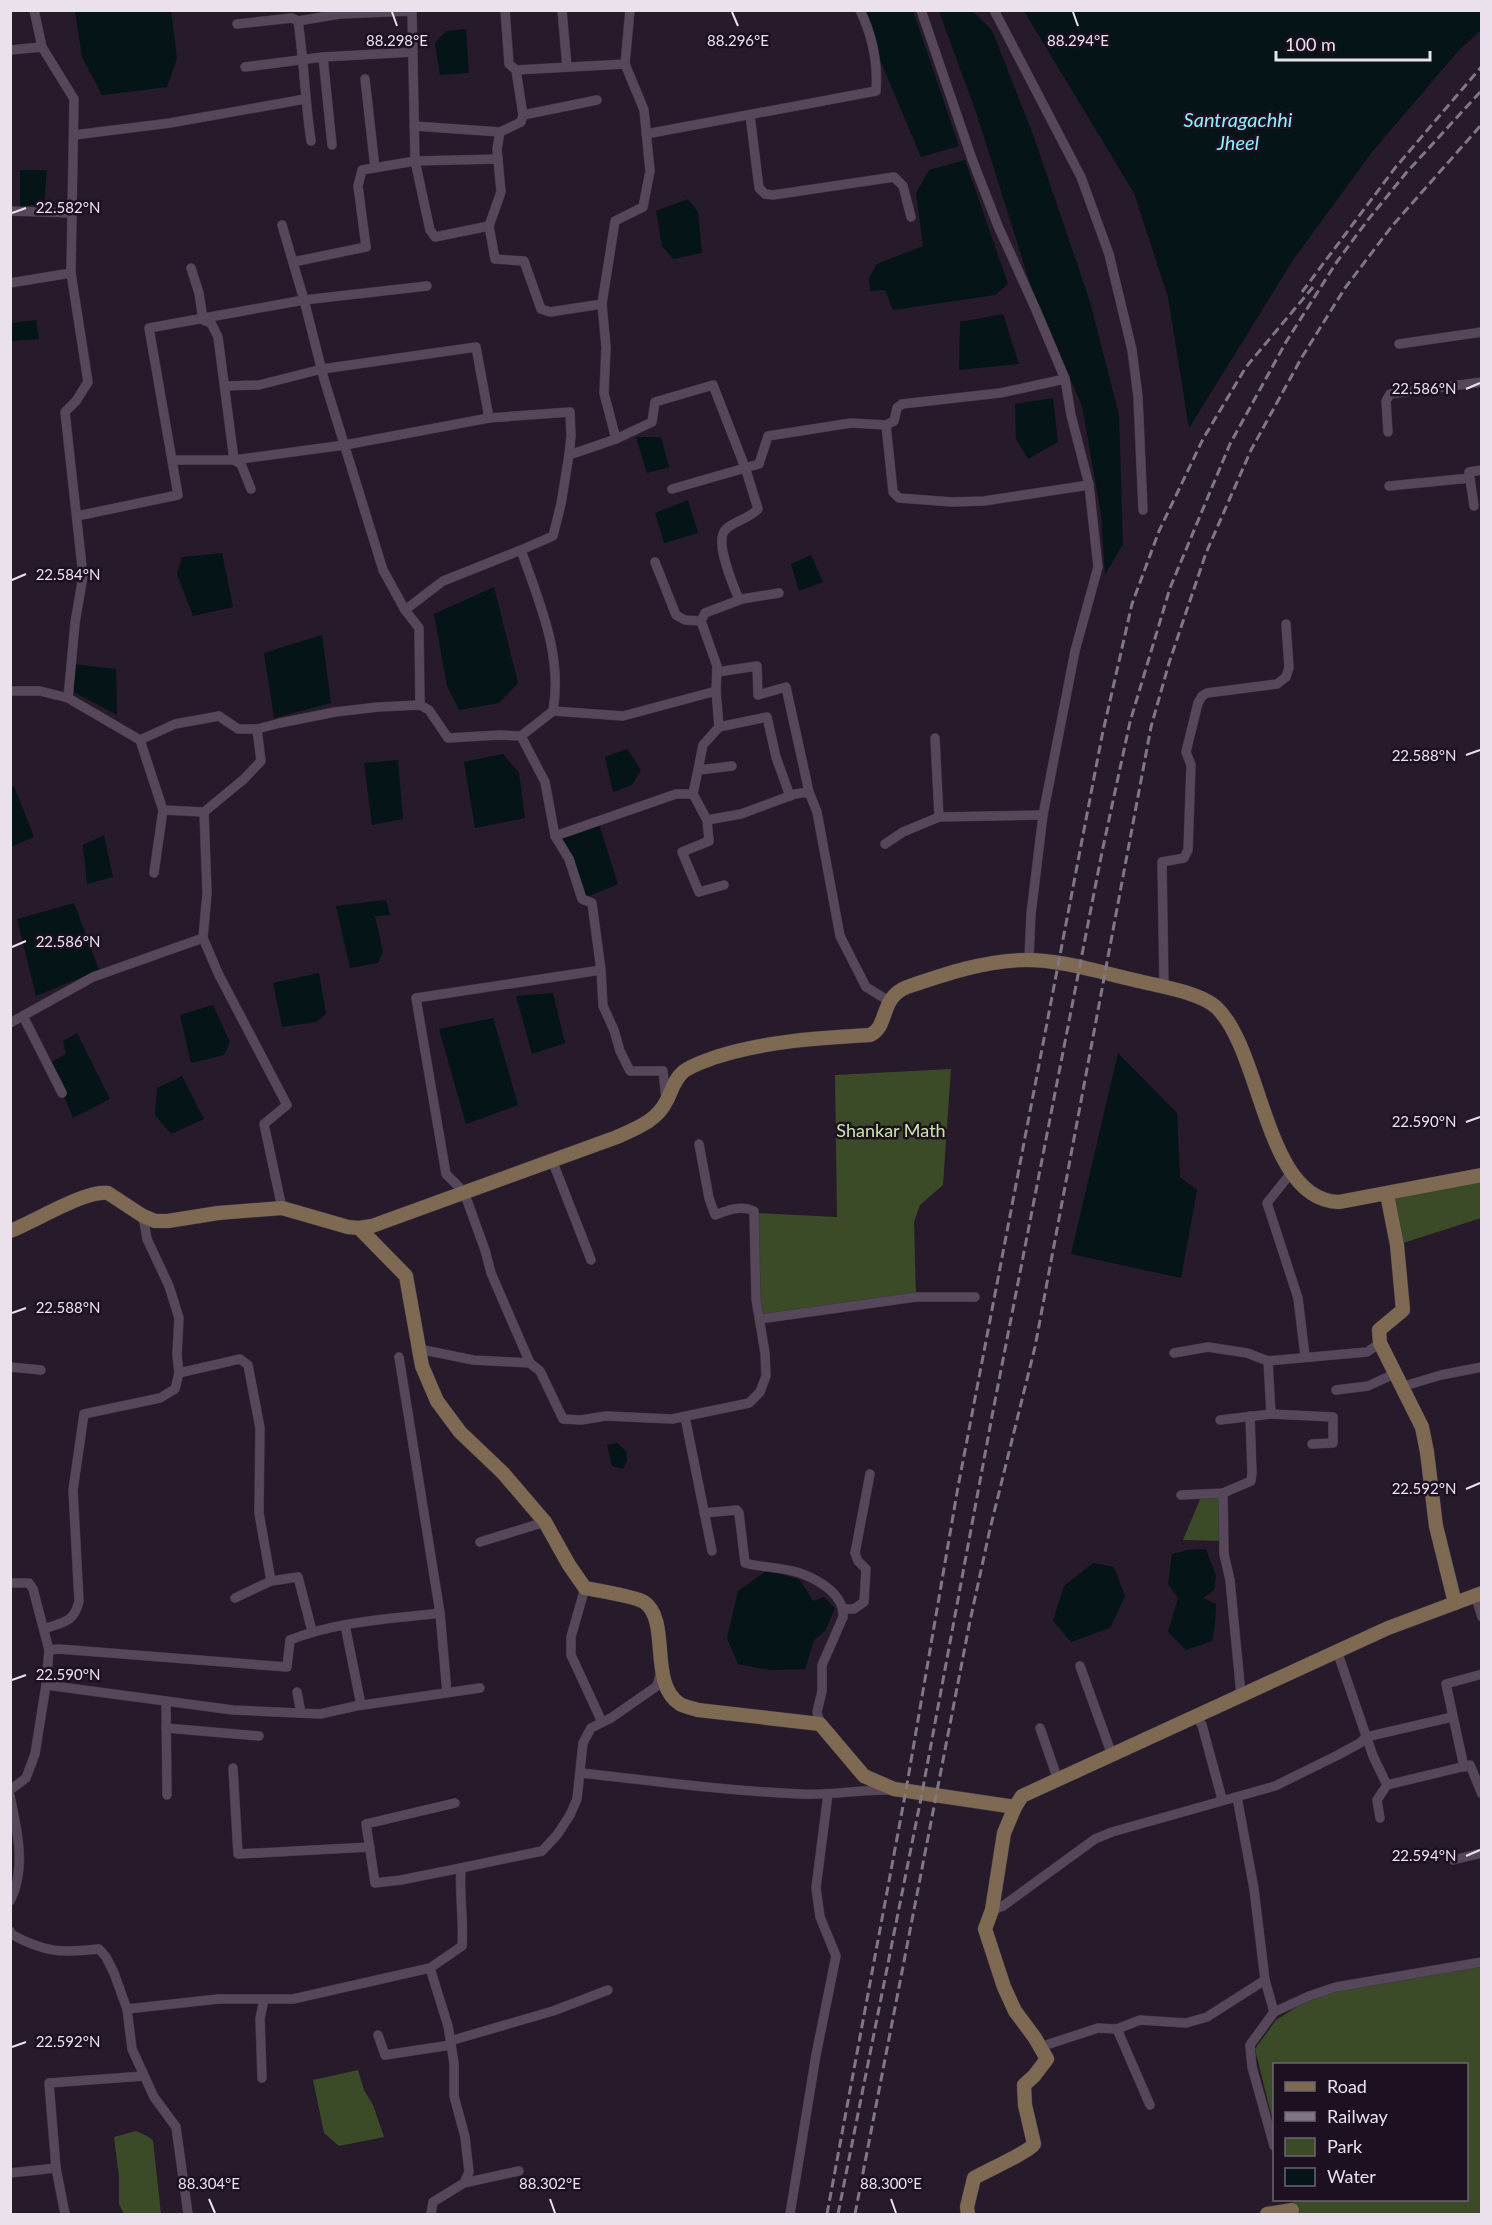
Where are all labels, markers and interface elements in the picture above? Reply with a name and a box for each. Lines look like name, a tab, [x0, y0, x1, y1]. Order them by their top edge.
scale bar	[1276, 24, 1430, 62]
text: 88.298°E	[366, 31, 428, 49]
text: 88.296°E	[707, 31, 769, 49]
text: 88.294°E	[1047, 31, 1109, 49]
text: 100 m	[1285, 33, 1336, 55]
water label: Santragachhi Jheel	[1184, 107, 1293, 154]
text: 22.582°N	[36, 198, 100, 216]
text: 22.586°N	[1392, 379, 1456, 397]
text: 22.584°N	[36, 565, 100, 583]
text: 22.588°N	[1392, 746, 1456, 764]
text: 22.586°N	[36, 932, 100, 950]
text: 22.590°N	[1392, 1112, 1456, 1130]
park label: Shankar Math	[836, 1119, 946, 1141]
text: 22.588°N	[36, 1298, 100, 1316]
text: 22.592°N	[1392, 1479, 1456, 1497]
text: 22.590°N	[36, 1665, 100, 1683]
text: 22.594°N	[1392, 1846, 1456, 1864]
text: 22.592°N	[36, 2032, 100, 2050]
legend	[1273, 2063, 1468, 2201]
text: Road	[1327, 2075, 1367, 2097]
text: Railway	[1327, 2105, 1388, 2127]
text: Park	[1327, 2135, 1363, 2157]
text: Water	[1327, 2165, 1376, 2187]
text: 88.304°E	[178, 2174, 240, 2192]
text: 88.302°E	[519, 2174, 581, 2192]
text: 88.300°E	[860, 2174, 922, 2192]

